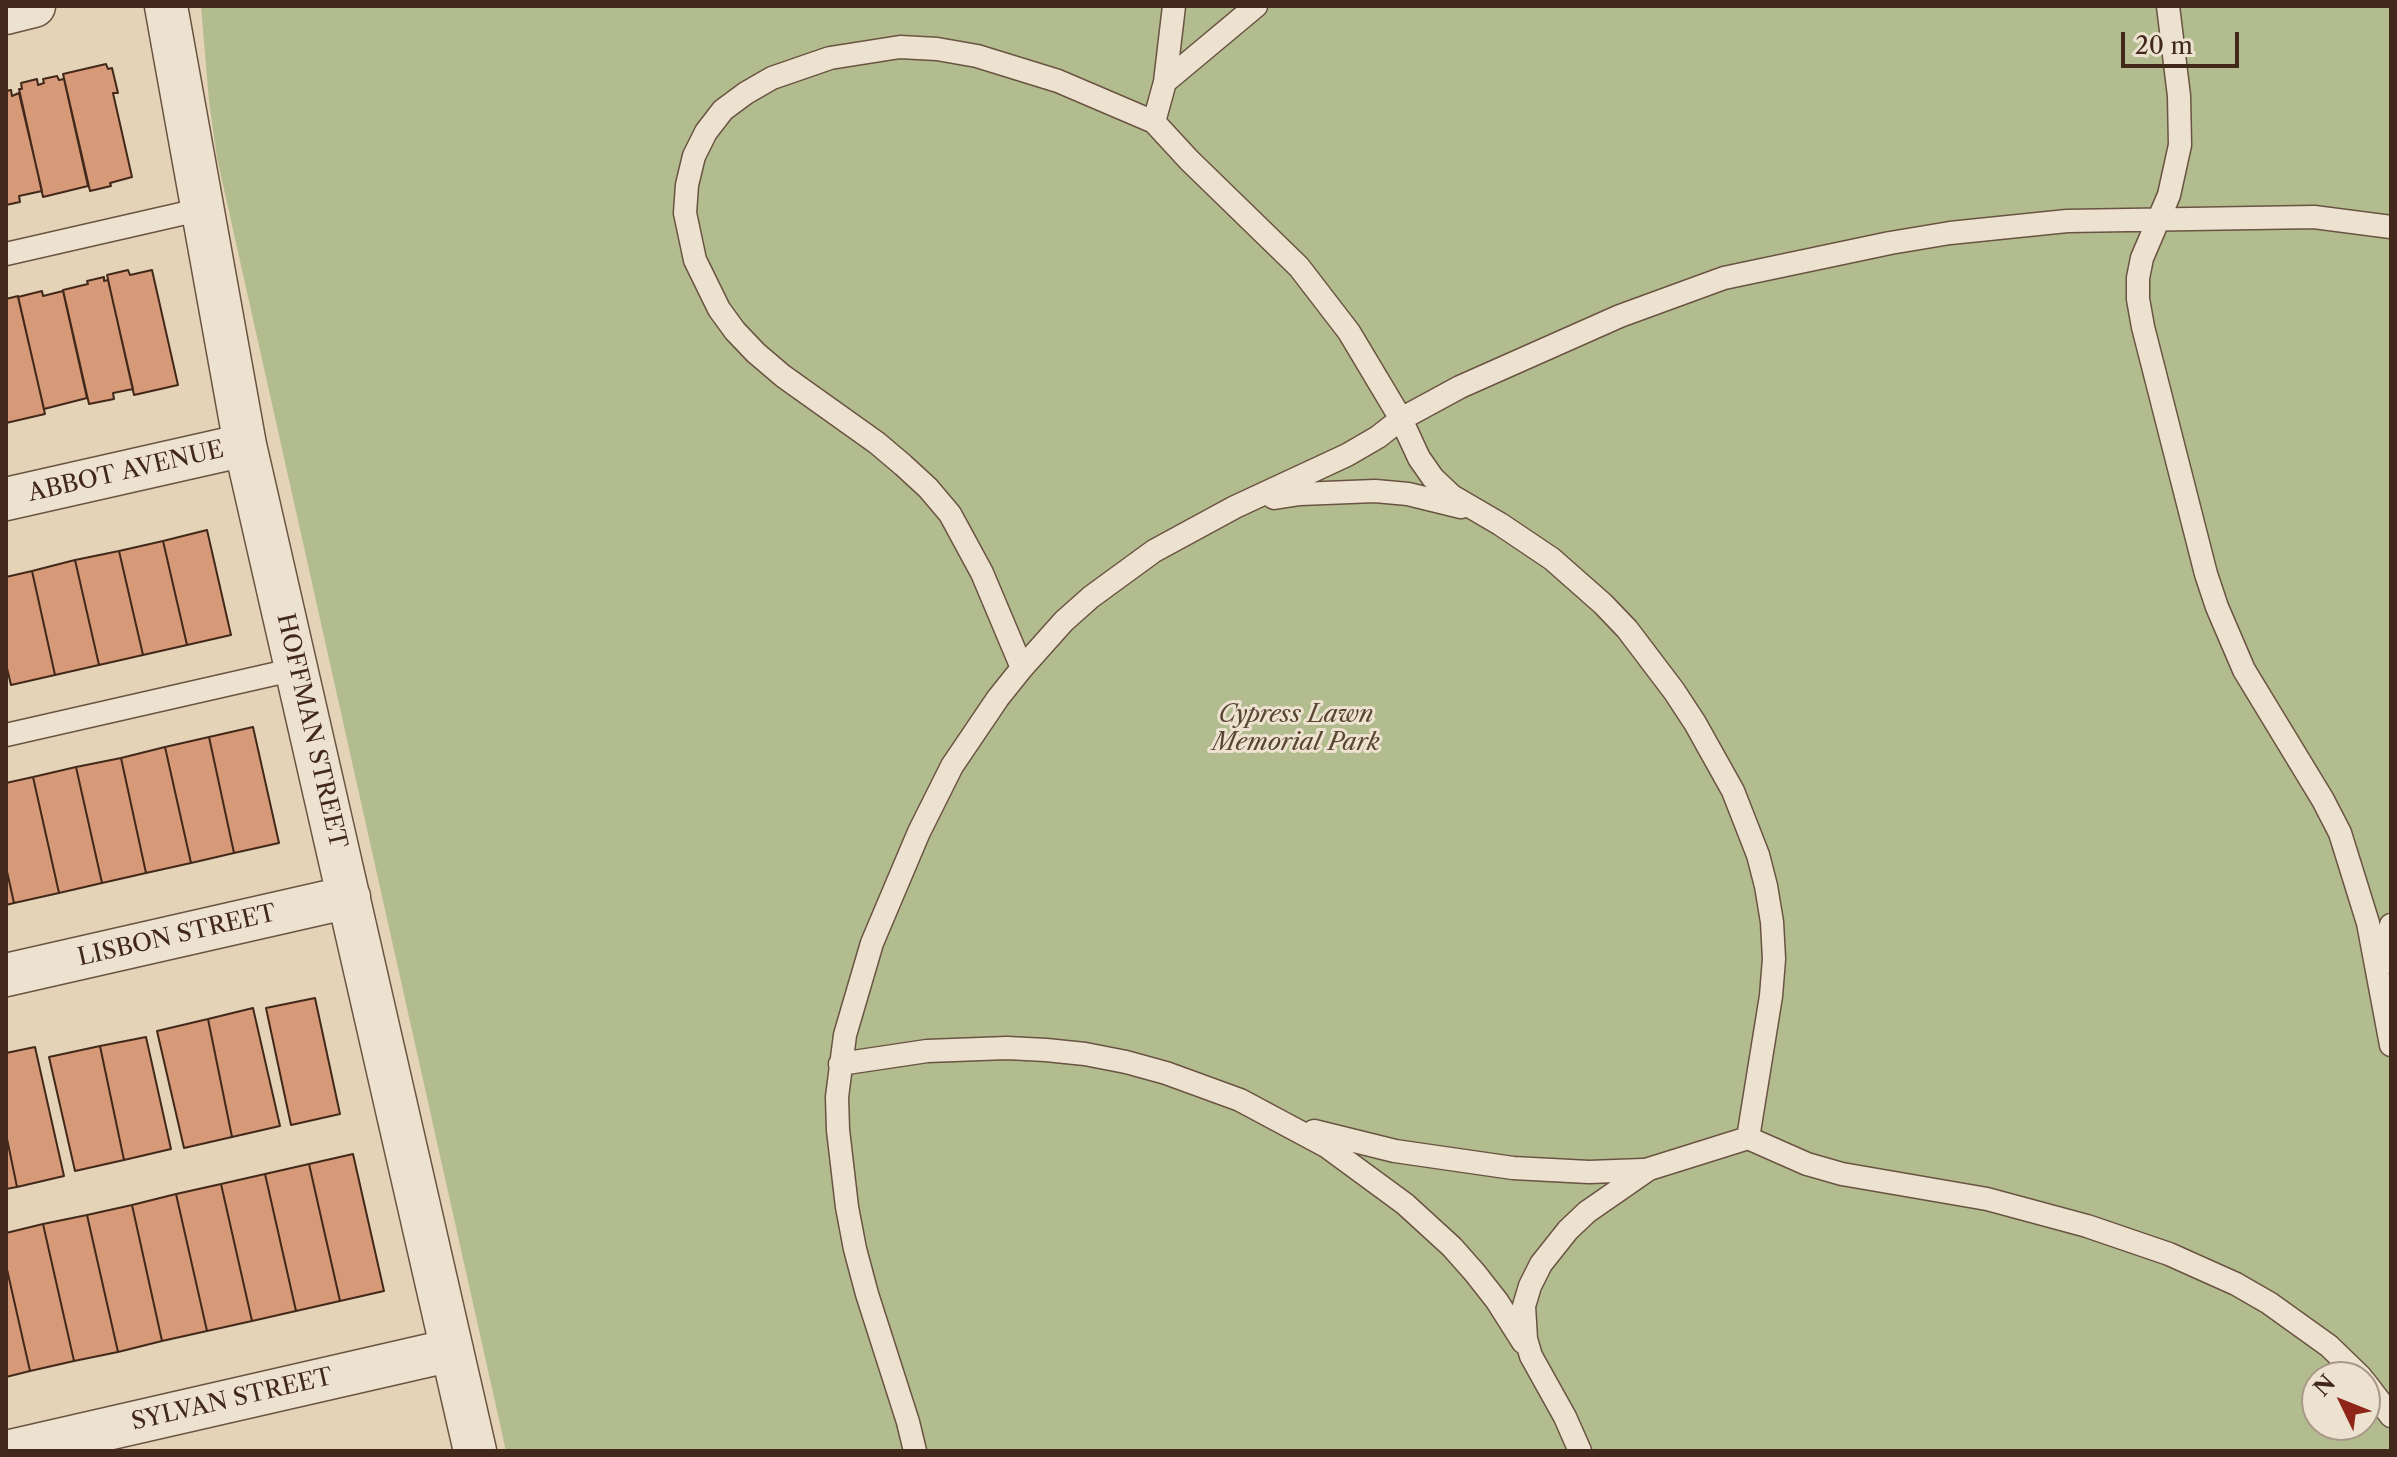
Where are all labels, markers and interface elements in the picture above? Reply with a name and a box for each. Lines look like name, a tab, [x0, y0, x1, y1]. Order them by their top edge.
scale bar	[2125, 16, 2243, 66]
text: 20 m	[2135, 31, 2193, 60]
street label: ABBOT AVENUE	[25, 435, 227, 509]
street label: HOFFMAN STREET	[270, 611, 352, 851]
park label: Cypress Lawn Memorial Park	[1212, 701, 1380, 757]
street label: LISBON STREET	[75, 899, 279, 973]
north arrow	[2301, 1361, 2381, 1441]
street label: SYLVAN STREET	[129, 1363, 335, 1437]
text: N	[2308, 1369, 2341, 1402]

